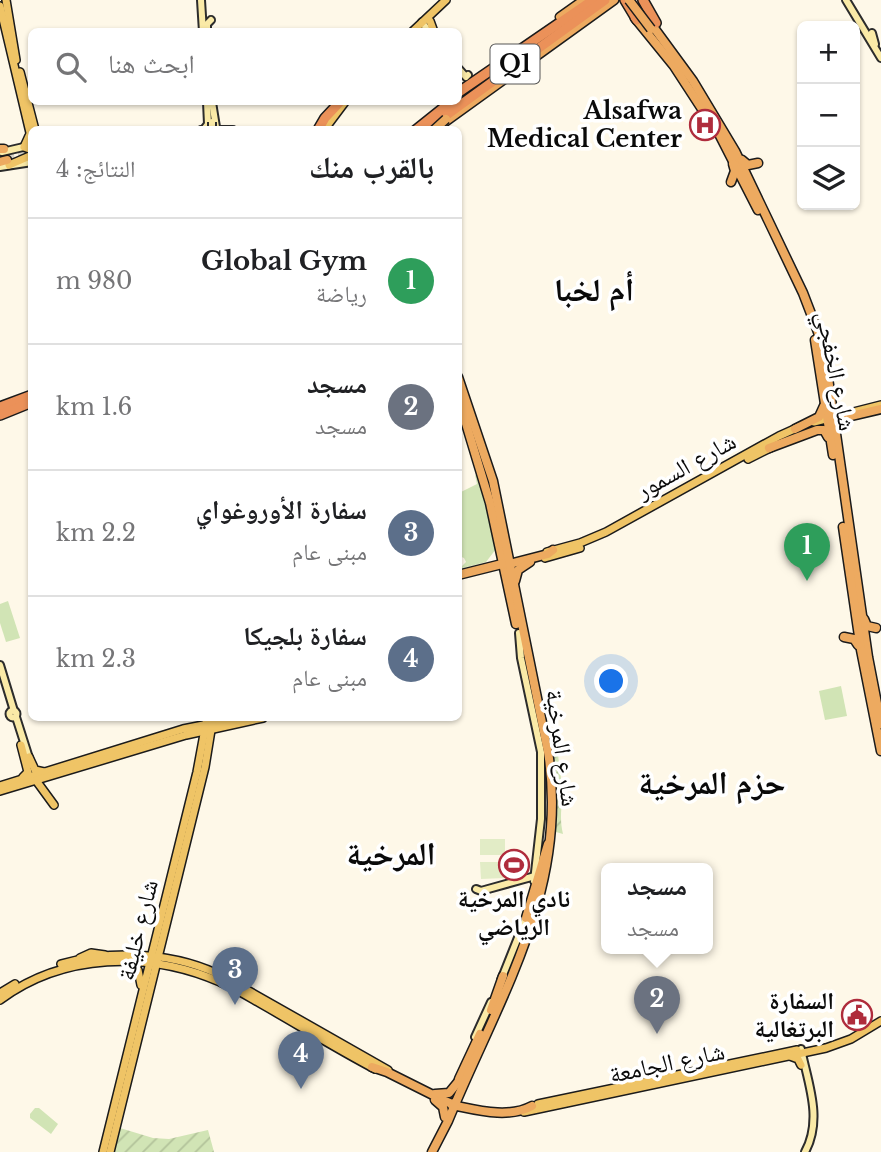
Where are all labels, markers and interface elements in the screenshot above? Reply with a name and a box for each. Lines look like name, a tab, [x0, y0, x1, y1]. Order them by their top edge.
map controls	[797, 21, 860, 210]
button: +	[797, 21, 860, 84]
search box	[28, 28, 462, 105]
road number: Q1	[490, 44, 540, 83]
icon: search	[52, 48, 90, 86]
text: ابحث هنا	[108, 48, 195, 80]
button: −	[797, 84, 860, 147]
place label: Alsafwa Medical Center	[487, 96, 682, 153]
hospital icon: Alsafwa Medical Center	[688, 108, 722, 142]
button: layers	[797, 147, 860, 210]
text: بالقرب منك	[309, 149, 434, 186]
text: النتائج: 4	[56, 155, 135, 183]
text: Global Gym	[201, 245, 367, 277]
text: 980 m	[56, 267, 132, 295]
text: 1	[406, 267, 416, 295]
district label: أم لخبا	[554, 270, 634, 312]
text: رياضة	[316, 280, 367, 308]
street label: شارع الخفجي	[806, 309, 862, 434]
text: مسجد	[307, 368, 367, 400]
text: 1.6 km	[56, 393, 132, 421]
text: 2	[404, 393, 419, 421]
text: مسجد	[315, 412, 367, 440]
street label: شارع السمور	[630, 426, 741, 506]
text: سفارة الأوروغواي	[196, 494, 367, 526]
text: 2.2 km	[56, 519, 136, 547]
text: 3	[404, 519, 418, 547]
pin: 1	[784, 523, 830, 581]
text: مبنى عام	[292, 538, 367, 566]
text: سفارة بلجيكا	[243, 620, 367, 652]
text: 2.3 km	[56, 645, 136, 673]
text: 4	[403, 645, 419, 673]
text: مبنى عام	[292, 664, 367, 692]
your location	[594, 664, 628, 698]
street label: شارع المرخية	[539, 688, 585, 808]
district label: حزم المرخية	[638, 763, 786, 805]
district label: المرخية	[346, 834, 436, 874]
sports icon: نادي المرخية الرياضي	[497, 848, 531, 882]
popup	[601, 863, 713, 954]
text: مسجد	[627, 870, 687, 902]
street label: شارع خليفة	[111, 877, 165, 983]
place label: نادي المرخية الرياضي	[458, 884, 570, 946]
text: مسجد	[627, 914, 679, 942]
pin: 3	[212, 947, 258, 1005]
pin: 2	[634, 976, 680, 1034]
place label: السفارة البرتغالية	[755, 986, 834, 1043]
public building icon: السفارة البرتغالية	[840, 998, 874, 1032]
pin: 4	[278, 1031, 324, 1089]
street label: شارع الجامعة	[607, 1036, 727, 1090]

